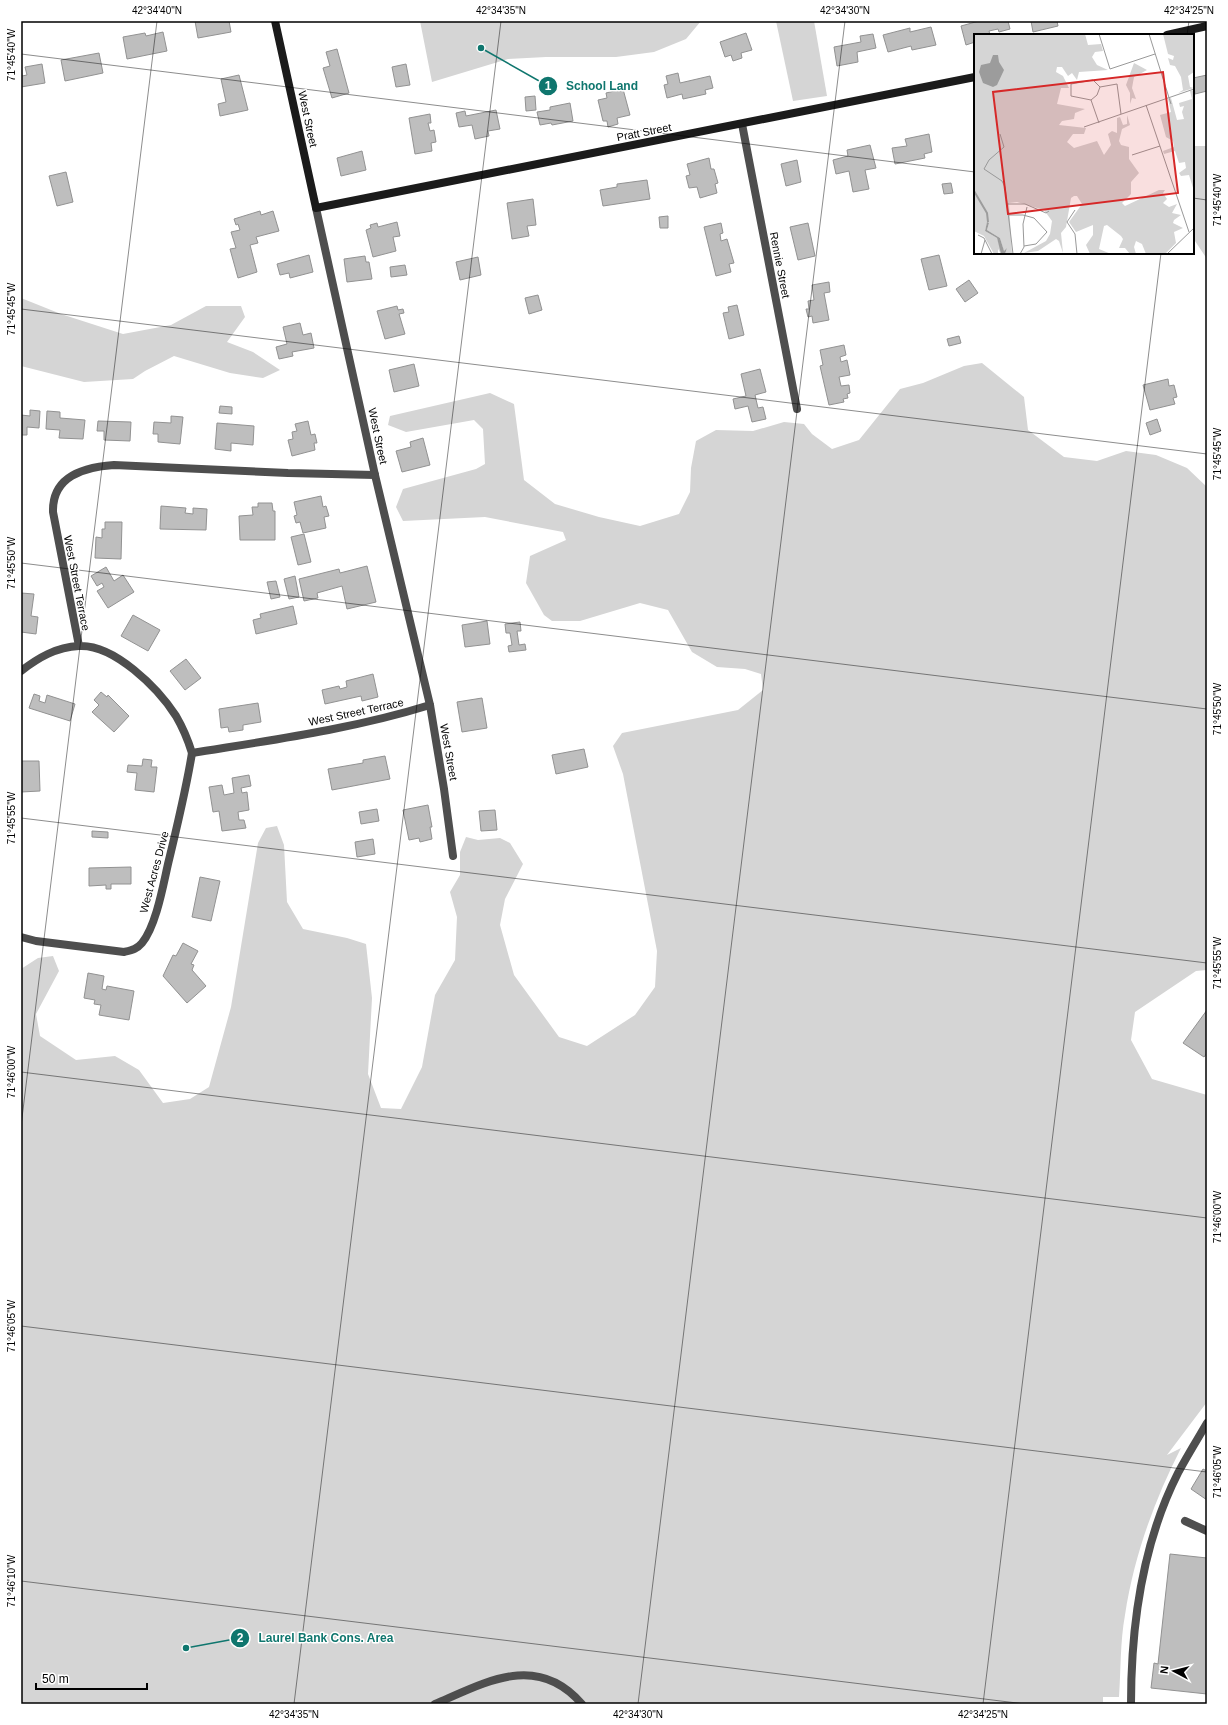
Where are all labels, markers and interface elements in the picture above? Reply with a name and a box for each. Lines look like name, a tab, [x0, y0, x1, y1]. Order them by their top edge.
text: 42°34'40"N	[132, 5, 182, 16]
text: 42°34'35"N	[476, 5, 526, 16]
text: 42°34'30"N	[820, 5, 870, 16]
text: 42°34'25"N	[1164, 5, 1214, 16]
text: 71°45'40"W	[6, 28, 17, 81]
inset map	[974, 34, 1194, 254]
callout: School Land	[538, 74, 646, 98]
text: 1	[545, 79, 552, 93]
text: School Land	[566, 79, 638, 93]
street label: West Street	[296, 90, 320, 148]
street label: Pratt Street	[616, 121, 672, 143]
text: 71°45'40"W	[1212, 173, 1223, 226]
street label: Rennie Street	[768, 231, 792, 299]
text: 71°45'45"W	[6, 282, 17, 335]
street label: West Street	[366, 407, 390, 465]
text: 71°45'45"W	[1212, 427, 1223, 480]
street label: West Street Terrace	[62, 534, 92, 632]
text: 71°45'50"W	[6, 536, 17, 589]
text: 71°45'50"W	[1212, 682, 1223, 735]
street label: West Street Terrace	[307, 696, 405, 728]
street label: West Street	[438, 723, 460, 781]
text: 71°45'55"W	[6, 791, 17, 844]
street label: West Acres Drive	[137, 830, 171, 914]
text: 71°45'55"W	[1212, 936, 1223, 989]
text: 71°46'00"W	[6, 1045, 17, 1098]
text: 71°46'00"W	[1212, 1190, 1223, 1243]
text: 71°46'05"W	[6, 1299, 17, 1352]
text: 71°46'05"W	[1212, 1445, 1223, 1498]
text: 71°46'10"W	[6, 1554, 17, 1607]
callout: Laurel Bank Cons. Area	[230, 1626, 402, 1650]
text: 2	[237, 1631, 244, 1645]
text: Laurel Bank Cons. Area	[259, 1631, 394, 1645]
north arrow	[1154, 1651, 1194, 1691]
scale bar	[36, 1665, 147, 1691]
text: N	[1158, 1665, 1171, 1674]
text: 50 m	[42, 1672, 69, 1686]
text: 42°34'35"N	[269, 1709, 319, 1720]
text: 42°34'30"N	[613, 1709, 663, 1720]
text: 42°34'25"N	[958, 1709, 1008, 1720]

